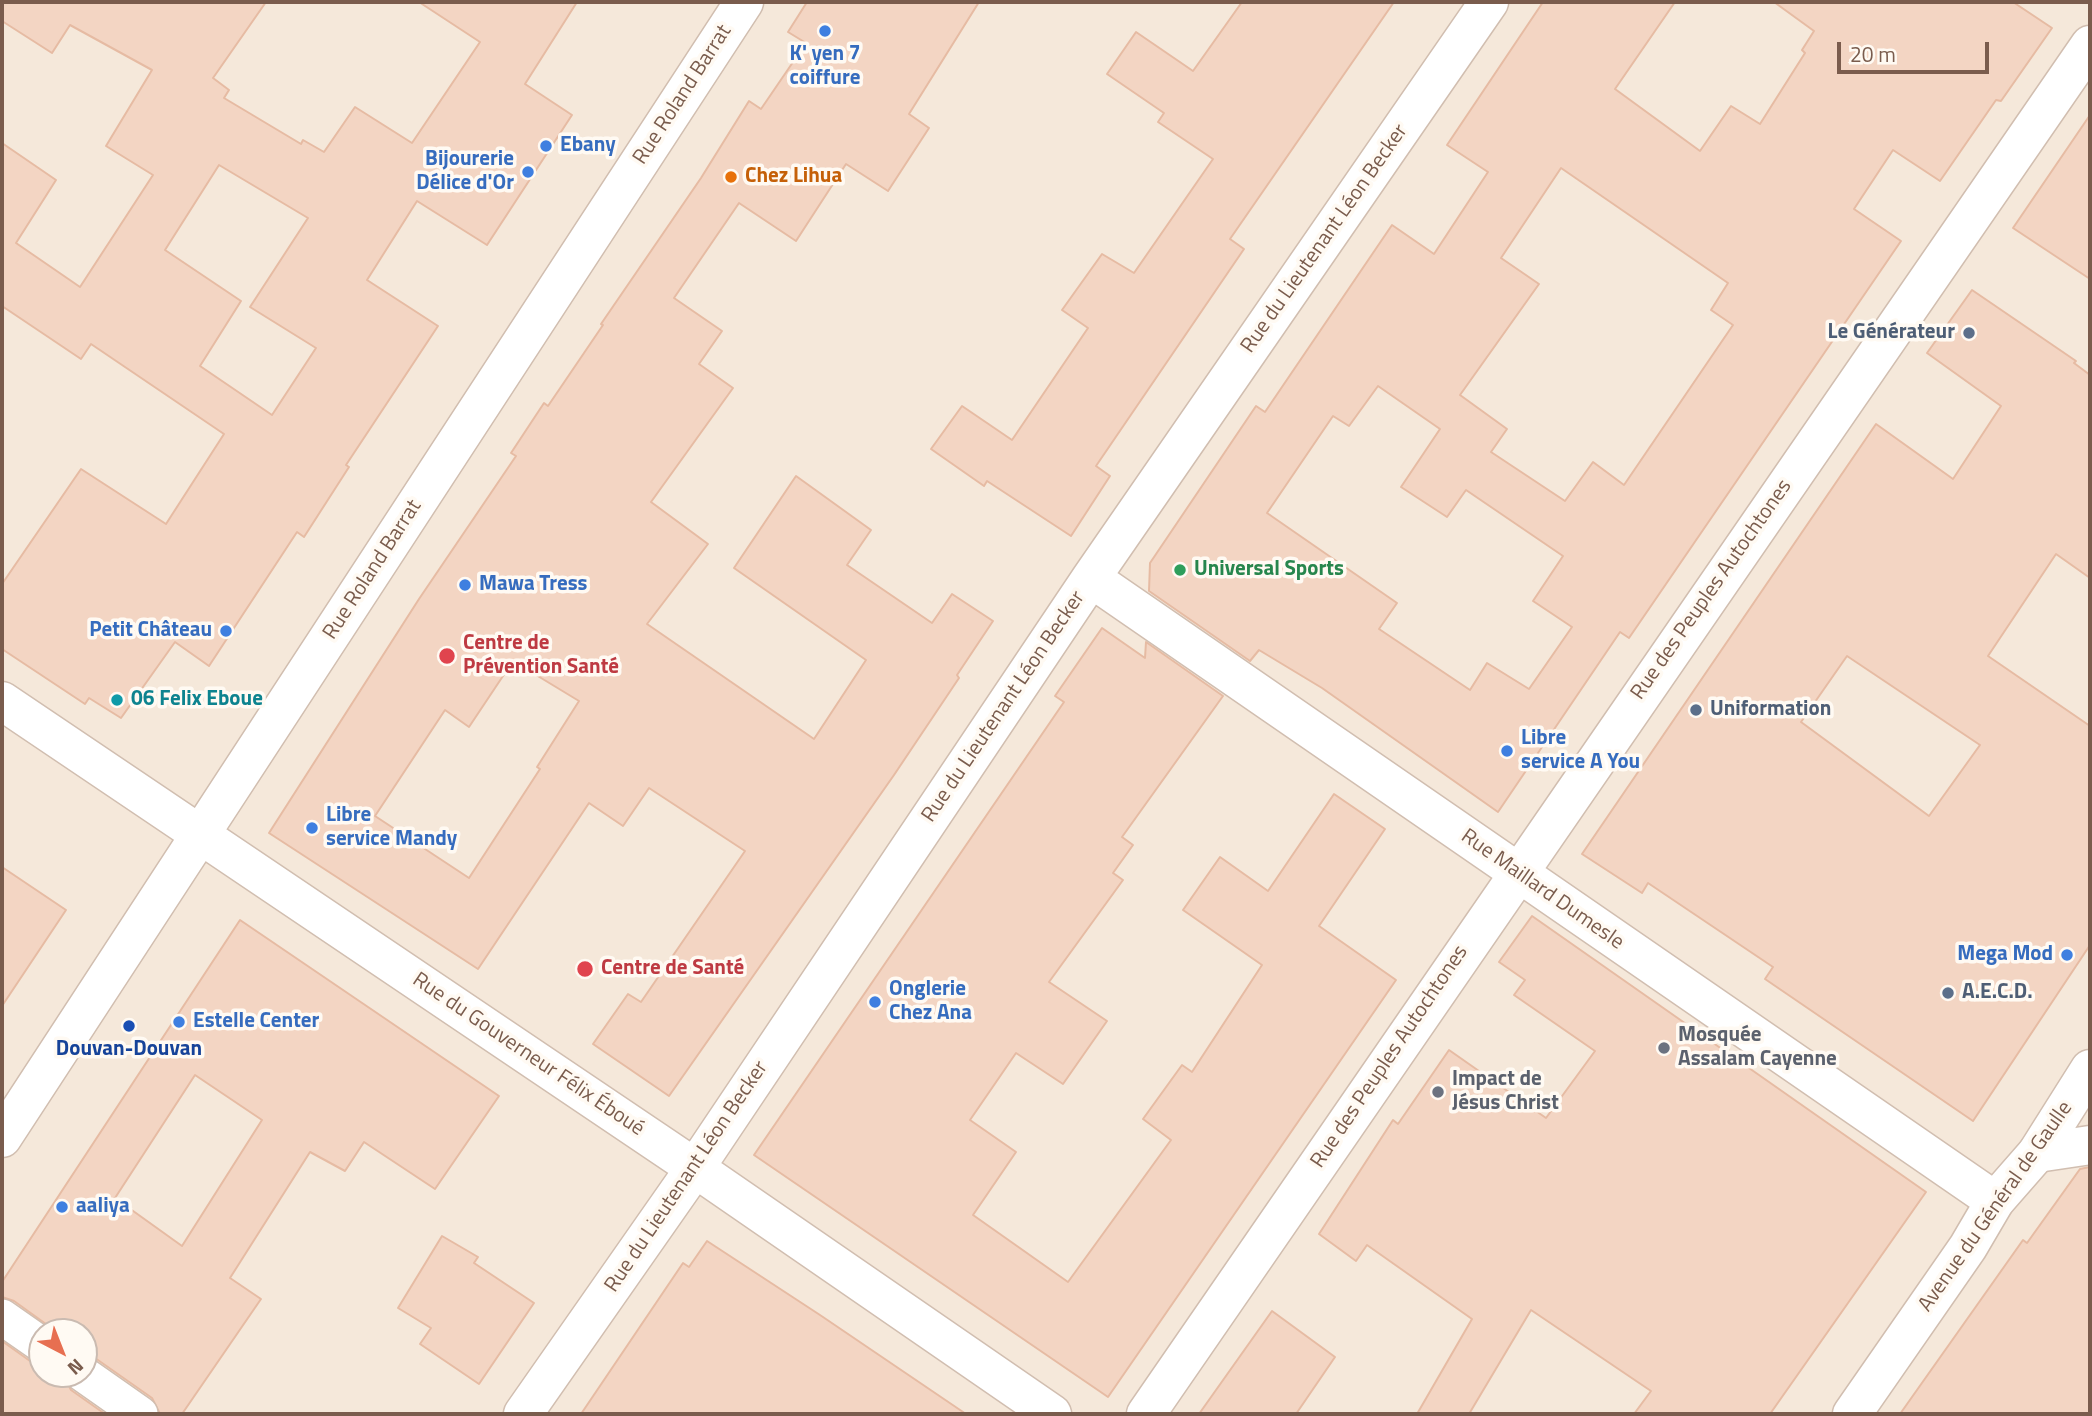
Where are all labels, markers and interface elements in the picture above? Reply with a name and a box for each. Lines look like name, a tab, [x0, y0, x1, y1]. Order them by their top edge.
street label: Rue Roland Barrat	[628, 20, 738, 170]
marker: K' yen 7 coiffure	[817, 23, 833, 39]
scale bar	[1840, 28, 1992, 72]
text: 20 m	[1850, 38, 1896, 70]
place label: K' yen 7 coiffure	[789, 42, 861, 92]
street label: Rue du Lieutenant Léon Becker	[1236, 120, 1414, 358]
place label: Ebany	[560, 133, 616, 159]
marker: Ebany	[538, 138, 554, 154]
place label: Bijourerie Délice d'Or	[416, 147, 514, 197]
marker: Bijourerie Délice d'Or	[520, 164, 536, 180]
place label: Chez Lihua	[745, 164, 842, 190]
marker: Chez Lihua	[723, 169, 739, 185]
place label: Le Générateur	[1828, 320, 1955, 346]
marker: Le Générateur	[1961, 325, 1977, 341]
street label: Rue des Peuples Autochtones	[1626, 475, 1798, 705]
street label: Rue Roland Barrat	[318, 495, 428, 645]
place label: Universal Sports	[1194, 557, 1344, 583]
marker: Universal Sports	[1172, 562, 1188, 578]
place label: Mawa Tress	[479, 572, 588, 598]
marker: Mawa Tress	[457, 577, 473, 593]
street label: Rue du Lieutenant Léon Becker	[917, 587, 1091, 827]
place label: Petit Château	[89, 618, 212, 644]
marker: Petit Château	[218, 623, 234, 639]
place label: Centre de Prévention Santé	[463, 631, 619, 681]
marker: Centre de Prévention Santé	[437, 646, 457, 666]
place label: 06 Felix Eboue	[131, 687, 263, 713]
marker: 06 Felix Eboue	[109, 692, 125, 708]
place label: Uniformation	[1710, 697, 1831, 723]
marker: Uniformation	[1688, 702, 1704, 718]
place label: Libre service A You	[1521, 726, 1640, 776]
marker: Libre service A You	[1499, 743, 1515, 759]
place label: Libre service Mandy	[326, 803, 457, 853]
marker: Libre service Mandy	[304, 820, 320, 836]
street label: Rue Maillard Dumesle	[1456, 824, 1628, 956]
street label: Rue des Peuples Autochtones	[1306, 941, 1474, 1173]
place label: Mega Mod	[1957, 942, 2053, 968]
marker: Mega Mod	[2059, 947, 2075, 963]
place label: Centre de Santé	[601, 956, 744, 982]
marker: Centre de Santé	[575, 959, 595, 979]
street label: Rue du Gouverneur Félix Éboué	[407, 968, 649, 1142]
place label: Onglerie Chez Ana	[889, 977, 972, 1027]
place label: A.E.C.D.	[1962, 980, 2033, 1006]
marker: A.E.C.D.	[1940, 985, 1956, 1001]
marker: Onglerie Chez Ana	[867, 994, 883, 1010]
place label: Estelle Center	[193, 1009, 319, 1035]
marker: Estelle Center	[171, 1014, 187, 1030]
marker: Douvan-Douvan	[121, 1018, 137, 1034]
place label: Mosquée Assalam Cayenne	[1678, 1023, 1837, 1073]
place label: Douvan-Douvan	[56, 1037, 202, 1063]
marker: Mosquée Assalam Cayenne	[1656, 1040, 1672, 1056]
street label: Rue du Lieutenant Léon Becker	[600, 1057, 774, 1297]
place label: Impact de Jésus Christ	[1452, 1067, 1559, 1117]
marker: Impact de Jésus Christ	[1430, 1084, 1446, 1100]
street label: Avenue du Général de Gaulle	[1914, 1097, 2078, 1317]
place label: aaliya	[76, 1194, 130, 1220]
marker: aaliya	[54, 1199, 70, 1215]
north arrow	[28, 1318, 98, 1388]
text: N	[61, 1352, 91, 1383]

